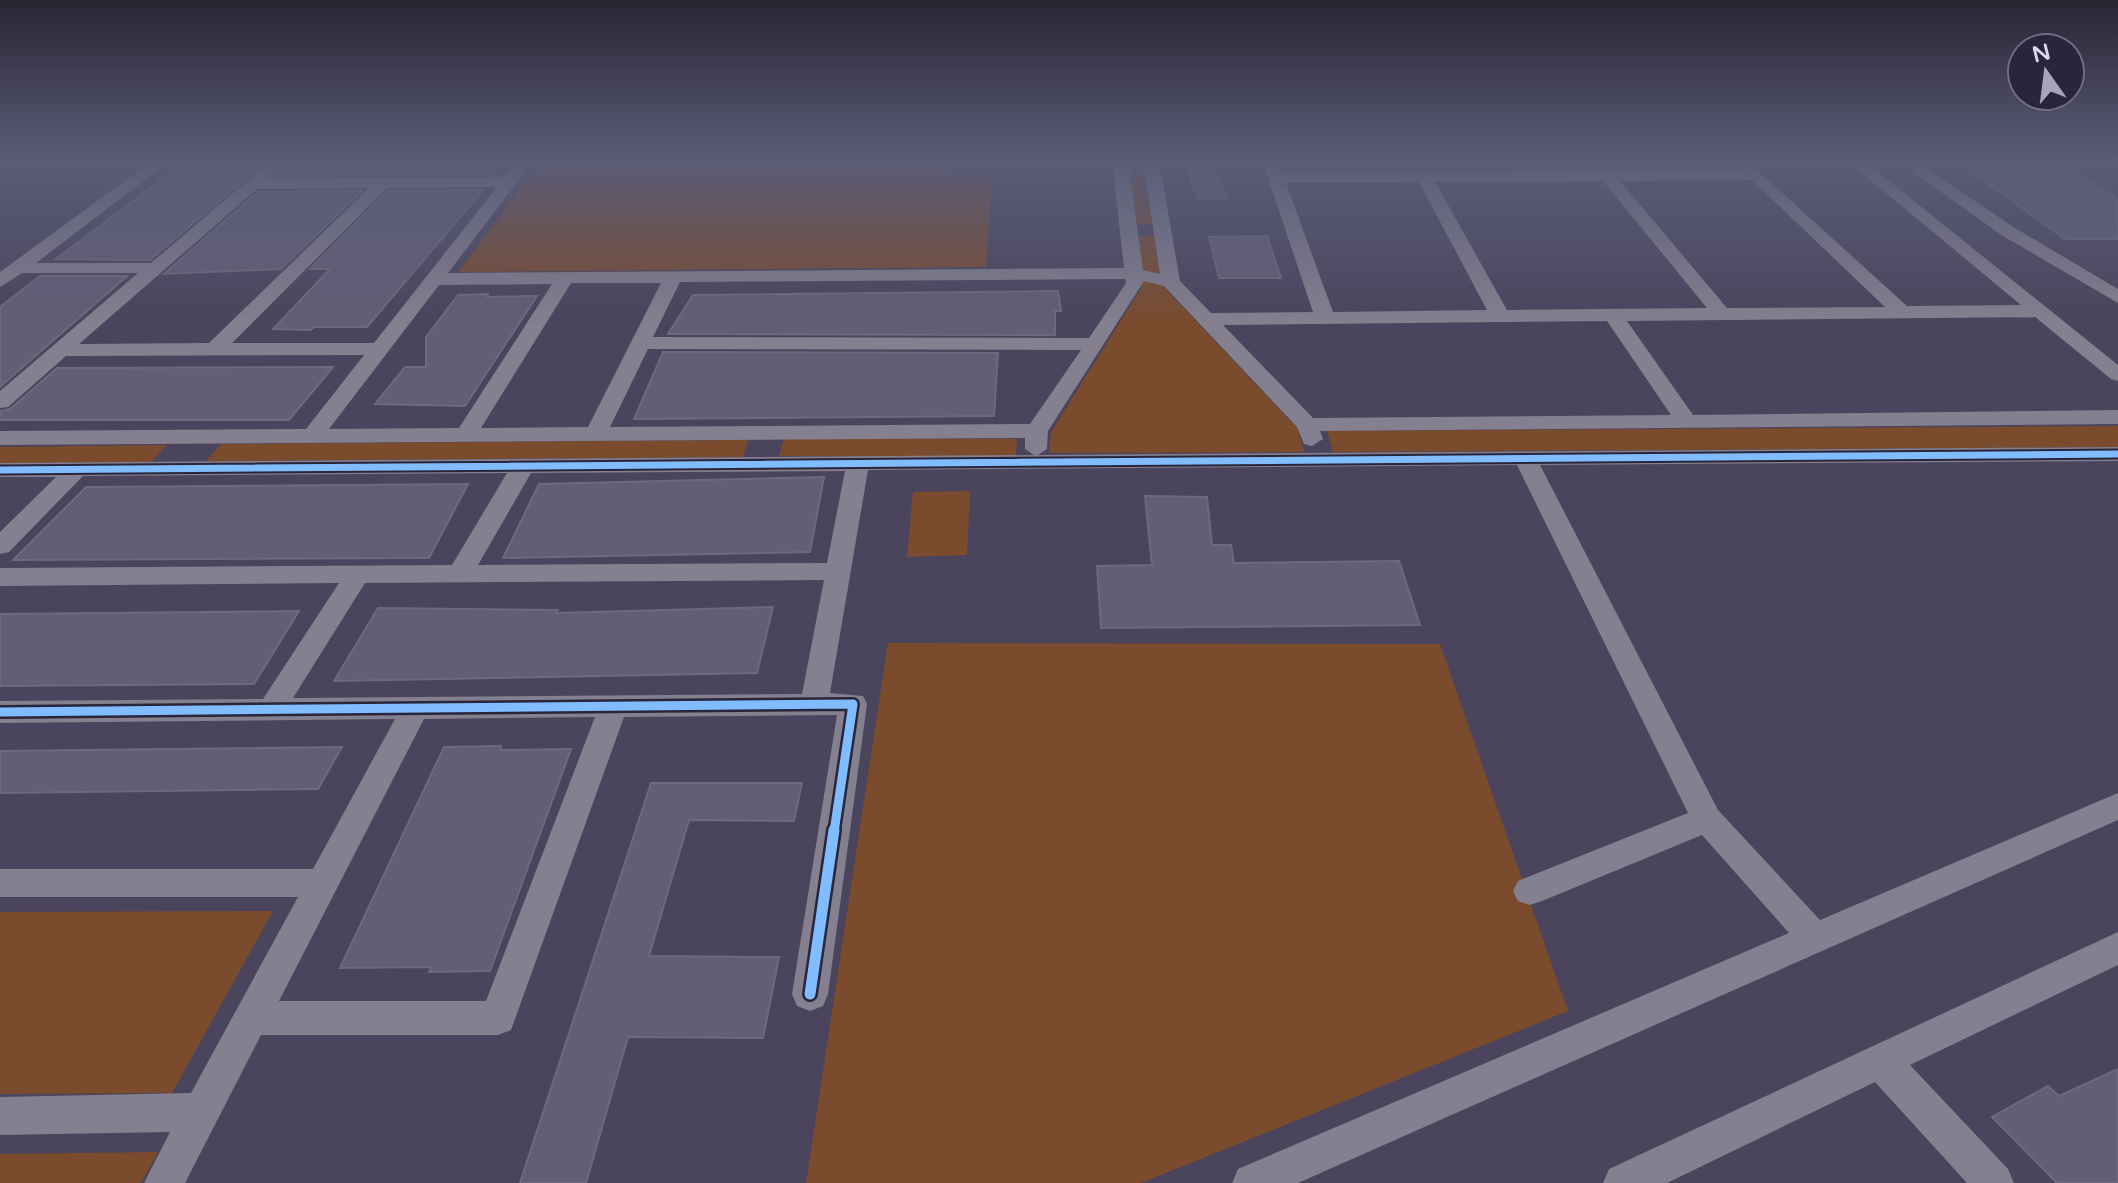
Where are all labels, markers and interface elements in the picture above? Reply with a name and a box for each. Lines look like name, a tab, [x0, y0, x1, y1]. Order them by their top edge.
north arrow	[2006, 32, 2086, 112]
text: N	[2030, 39, 2053, 68]

